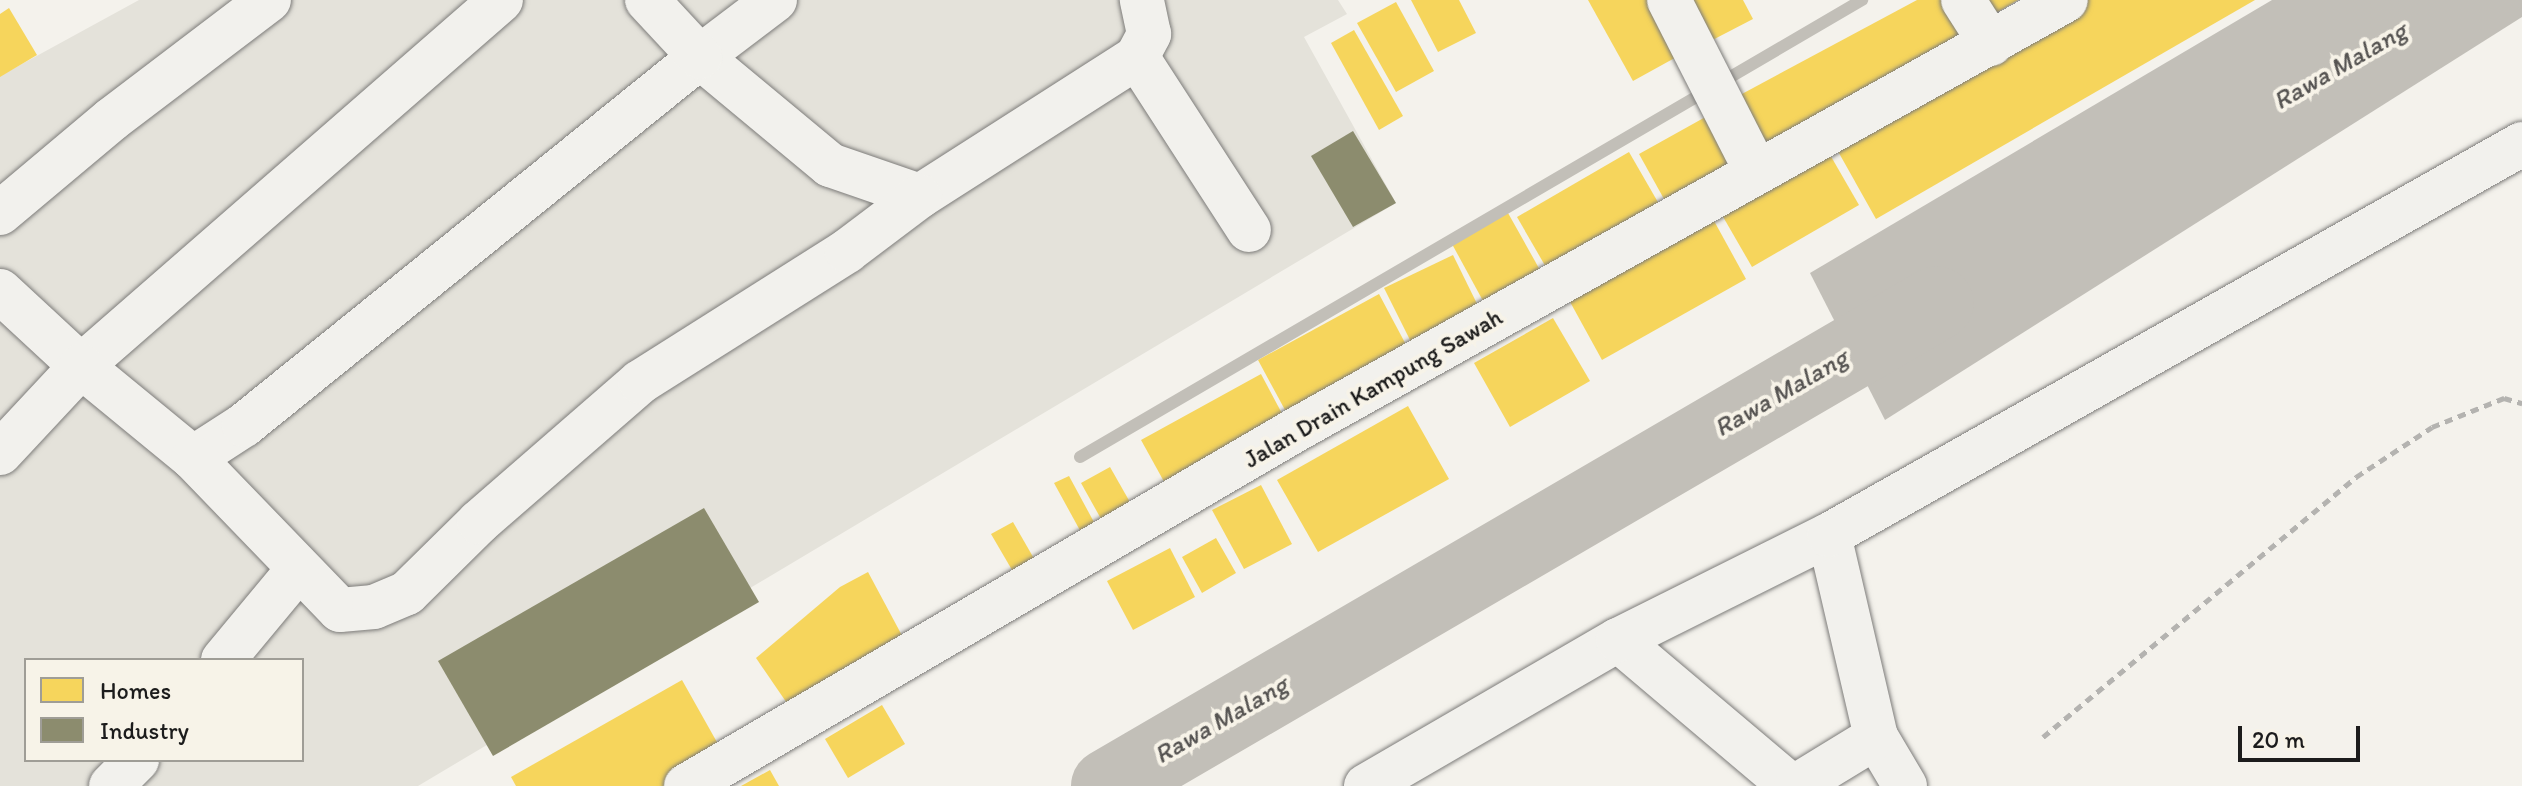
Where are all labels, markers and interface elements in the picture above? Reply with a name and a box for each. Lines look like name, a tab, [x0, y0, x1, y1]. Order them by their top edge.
water label: Rawa Malang	[2269, 16, 2411, 116]
street label: Jalan Drain Kampung Sawah	[1239, 302, 1507, 474]
water label: Rawa Malang	[1710, 343, 1852, 443]
legend	[24, 658, 304, 762]
water label: Rawa Malang	[1150, 670, 1292, 770]
text: Homes	[100, 676, 171, 705]
scale bar	[2242, 710, 2364, 760]
text: Industry	[100, 716, 189, 745]
text: 20 m	[2252, 725, 2305, 754]

